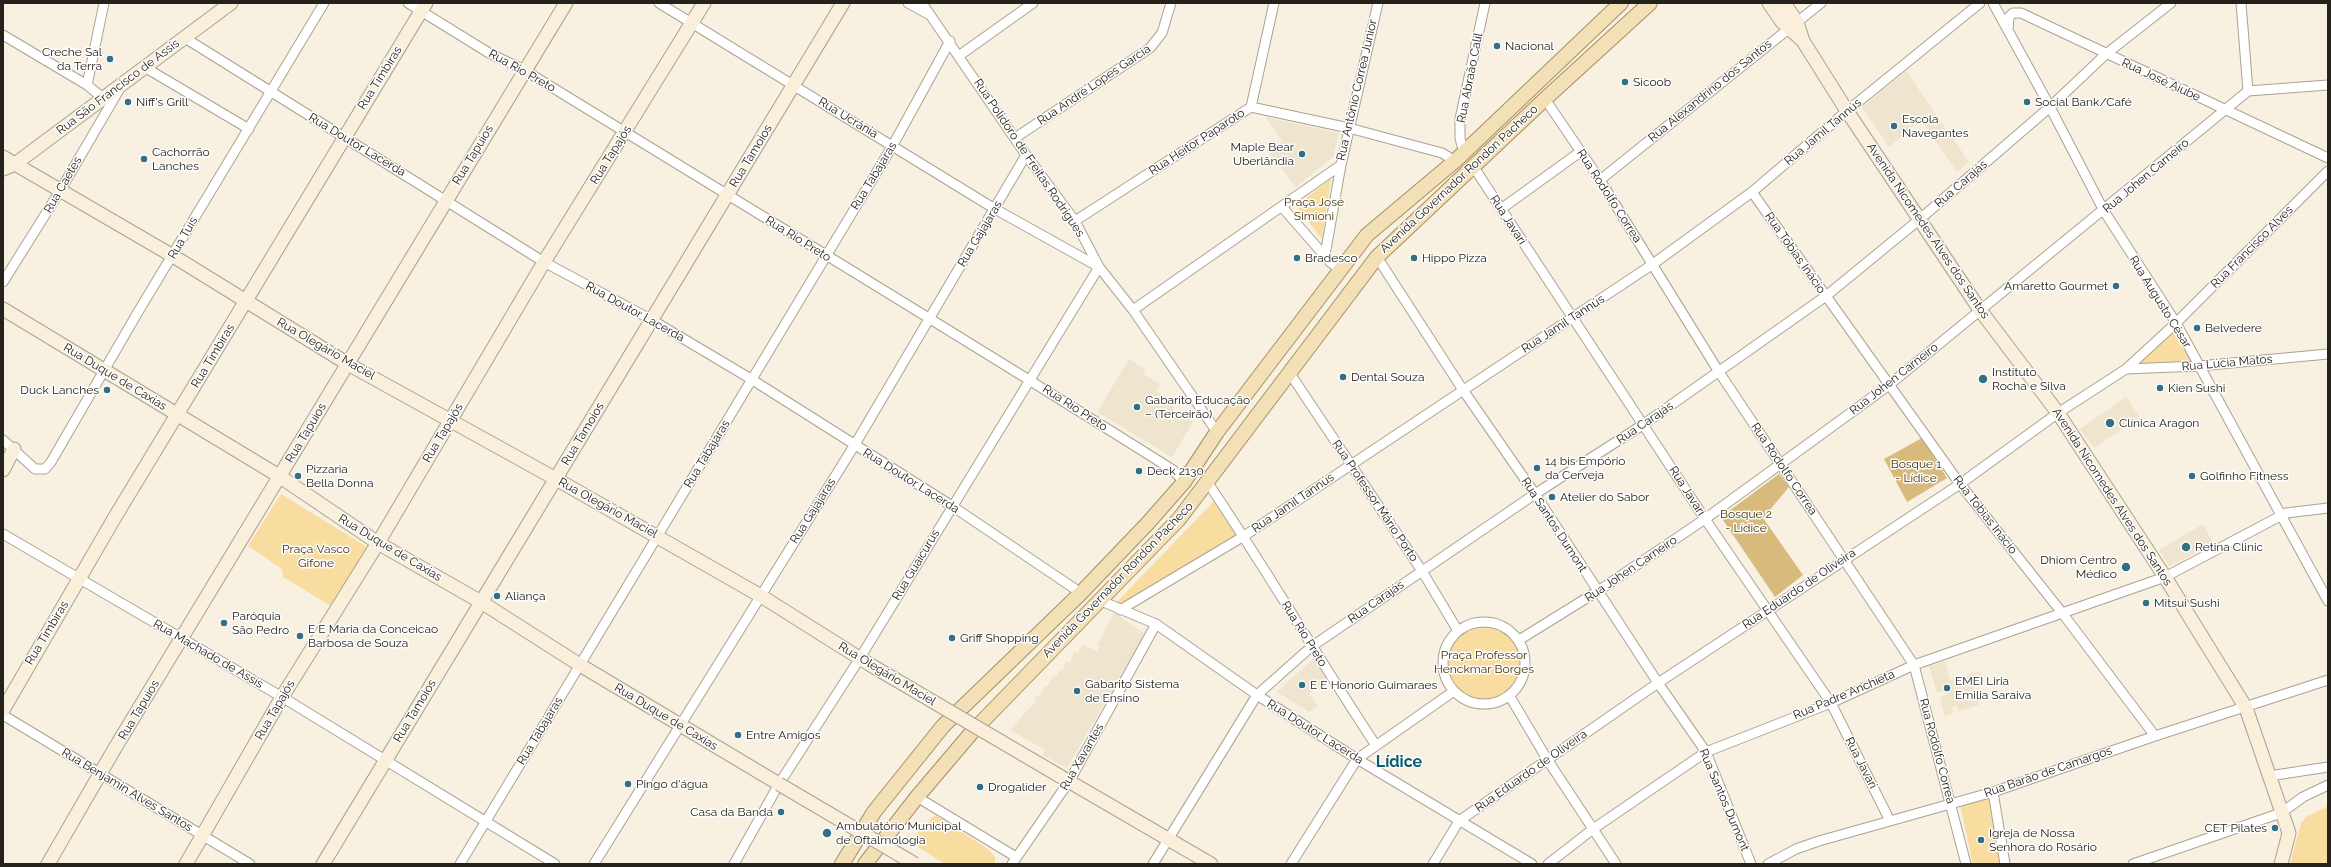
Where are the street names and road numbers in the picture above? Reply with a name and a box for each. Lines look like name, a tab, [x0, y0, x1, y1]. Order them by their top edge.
street label: Rua Antônio Correa Junior	[1334, 18, 1380, 162]
street label: Rua Abraão Calil	[1454, 32, 1486, 124]
street label: Rua São Francisco de Assis	[54, 36, 182, 138]
street label: Rua Alexandrino dos Santos	[1645, 37, 1775, 145]
street label: Rua André Lopes Garcia	[1035, 42, 1153, 128]
street label: Rua Timbiras	[355, 44, 405, 112]
street label: Rua Rio Preto	[486, 47, 558, 95]
street label: Rua José Aiube	[2119, 55, 2203, 105]
street label: Rua Polidoro de Freitas Rodrigues	[971, 76, 1087, 240]
street label: Rua Ucrânia	[816, 95, 880, 141]
street label: Rua Jamil Tannús	[1782, 96, 1864, 168]
street label: Avenida Governador Rondon Pacheco	[1377, 102, 1541, 256]
street label: Rua Heitor Paparoto	[1146, 106, 1248, 178]
street label: Rua Doutor Lacerda	[306, 110, 408, 180]
street label: Rua Tamoios	[727, 122, 775, 190]
street label: Rua Tapuios	[450, 123, 496, 187]
street label: Rua Tapajós	[587, 123, 635, 187]
street label: Rua Johen Carneiro	[2100, 136, 2192, 216]
street label: Rua Tabajaras	[848, 139, 900, 213]
street label: Avenida Nicomedes Alves dos Santos	[1864, 140, 1992, 322]
street label: Rua Rodolfo Correa	[1573, 147, 1645, 245]
street label: Rua Caetes	[41, 154, 85, 216]
street label: Rua Carajás	[1932, 157, 1990, 211]
street label: Rua Javari	[1487, 193, 1529, 247]
street label: Rua Gajajaras	[955, 198, 1005, 270]
street label: Rua Francisco Alves	[2208, 203, 2296, 291]
street label: Rua Tobias Inácio	[1762, 210, 1828, 296]
street label: Rua Rio Preto	[763, 213, 833, 265]
street label: Rua Tuis	[165, 214, 201, 262]
street label: Rua Augusto César	[2126, 253, 2194, 351]
street label: Rua Doutor Lacerda	[583, 279, 687, 345]
street label: Rua Jamil Tannús	[1519, 292, 1607, 356]
street label: Rua Olegário Maciel	[274, 315, 378, 383]
street label: Rua Timbiras	[188, 321, 238, 391]
street label: Rua Duque de Caxias	[61, 340, 169, 414]
street label: Rua Johen Carneiro	[1847, 340, 1941, 418]
street label: Rua Lúcia Matos	[2181, 352, 2273, 374]
street label: Rua Rio Preto	[1040, 382, 1110, 434]
street label: Rua Carajás	[1614, 399, 1676, 447]
street label: Rua Tamoios	[559, 400, 607, 468]
street label: Rua Tapuios	[283, 401, 329, 465]
street label: Rua Tapajós	[420, 401, 466, 465]
street label: Avenida Nicomedes Alves dos Santos	[2049, 405, 2175, 589]
street label: Rua Tabajaras	[681, 417, 733, 491]
street label: Rua Rodolfo Correa	[1748, 420, 1820, 518]
street label: Rua Professor Mário Porto	[1329, 437, 1421, 565]
street label: Rua Doutor Lacerda	[860, 446, 962, 516]
street label: Rua Javari	[1666, 464, 1708, 518]
street label: Rua Jamil Tannús	[1249, 470, 1337, 536]
street label: Rua Tobias Inácio	[1950, 473, 2020, 557]
street label: Rua Olegário Maciel	[556, 475, 660, 541]
street label: Rua Santos Dumont	[1518, 475, 1590, 575]
street label: Rua Gajajaras	[787, 476, 839, 546]
street label: Avenida Governador Rondon Pacheco	[1040, 499, 1196, 661]
street label: Rua Duque de Caxias	[336, 511, 444, 585]
street label: Rua Guaicurus	[889, 527, 943, 603]
street label: Rua Johen Carneiro	[1582, 533, 1680, 605]
street label: Rua Eduardo de Oliveira	[1740, 546, 1858, 632]
street label: Rua Carajás	[1345, 577, 1407, 627]
street label: Rua Timbiras	[22, 598, 72, 668]
street label: Rua Rio Preto	[1278, 599, 1330, 669]
street label: Rua Machado de Assis	[150, 617, 266, 691]
street label: Rua Olegário Maciel	[836, 639, 938, 709]
street label: Rua Padre Anchieta	[1791, 667, 1897, 723]
street label: Rua Tamoios	[391, 677, 439, 745]
street label: Rua Tapuios	[116, 678, 162, 742]
street label: Rua Tapajós	[252, 678, 298, 742]
street label: Rua Duque de Caxias	[612, 680, 720, 754]
street label: Rua Tabajaras	[514, 694, 566, 768]
street label: Rua Doutor Lacerda	[1264, 697, 1366, 767]
street label: Rua Rodolfo Correa	[1916, 697, 1958, 805]
street label: Rua Xavantes	[1057, 721, 1107, 793]
street label: Rua Eduardo de Oliveira	[1472, 727, 1590, 815]
street label: Rua Javari	[1842, 735, 1880, 791]
street label: Rua Barão de Camargos	[1982, 743, 2114, 801]
street label: Rua Benjamin Alves Santos	[59, 745, 195, 835]
street label: Rua Santos Dumont	[1696, 747, 1752, 853]

